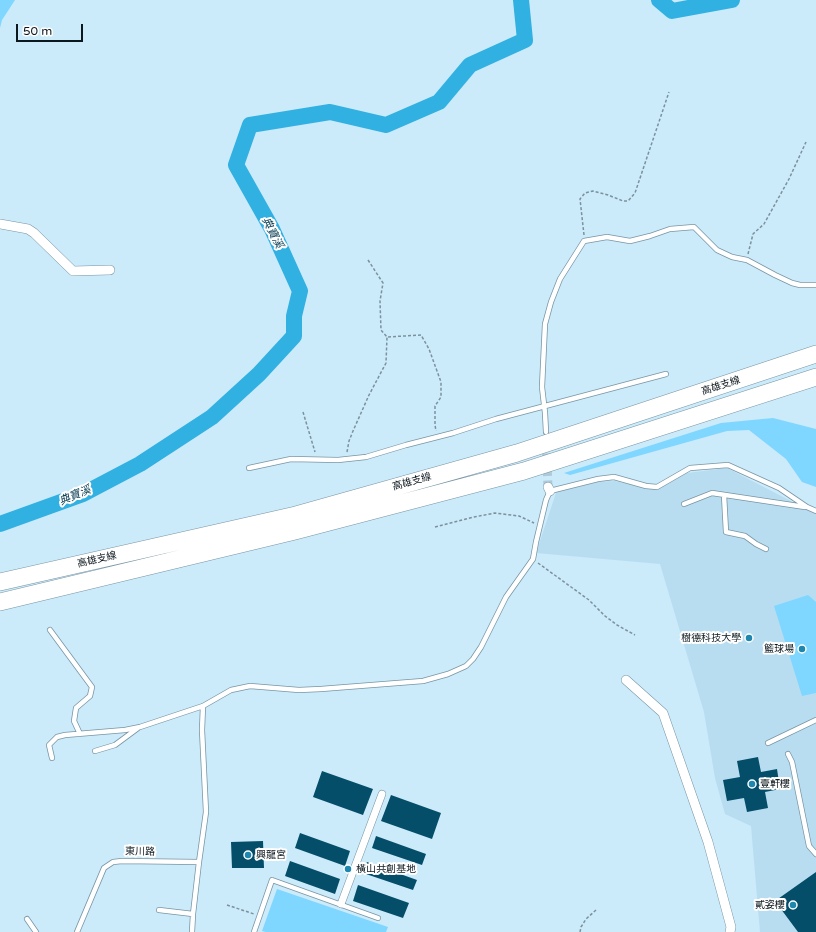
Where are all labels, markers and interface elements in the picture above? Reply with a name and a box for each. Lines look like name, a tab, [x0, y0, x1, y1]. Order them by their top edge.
scale bar	[18, 16, 85, 42]
text: 50 m	[23, 24, 52, 38]
water label: 典寶溪	[259, 215, 285, 251]
street label: 高雄支線	[700, 374, 742, 398]
street label: 高雄支線	[391, 471, 433, 493]
water label: 典寶溪	[57, 483, 93, 509]
street label: 高雄支線	[76, 550, 118, 570]
place label: 樹德科技大學	[681, 632, 741, 644]
marker: 樹德科技大學	[744, 633, 754, 643]
place label: 籃球場	[764, 643, 794, 655]
marker: 籃球場	[797, 644, 807, 654]
place label: 壹軒樓	[760, 778, 790, 790]
marker: 壹軒樓	[747, 779, 757, 789]
street label: 東川路	[125, 846, 155, 858]
place label: 興龍宮	[256, 849, 286, 861]
marker: 興龍宮	[243, 850, 253, 860]
place label: 橫山共創基地	[356, 863, 416, 875]
marker: 橫山共創基地	[343, 864, 353, 874]
place label: 貳姿樓	[755, 899, 785, 911]
marker: 貳姿樓	[788, 900, 798, 910]

